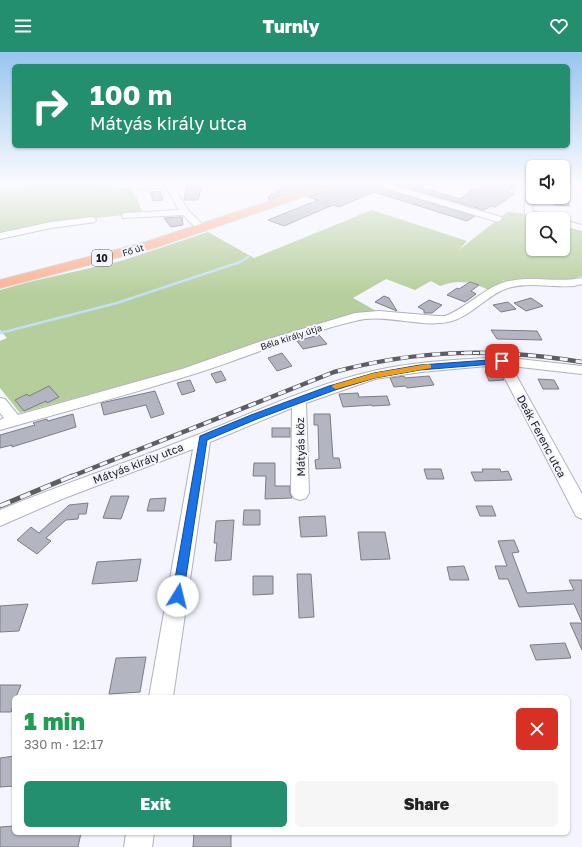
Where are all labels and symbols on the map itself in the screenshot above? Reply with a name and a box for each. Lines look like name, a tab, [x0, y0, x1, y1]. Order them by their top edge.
street label: Fő út	[121, 242, 145, 258]
road number: 10	[92, 250, 112, 266]
street label: Béla király útja	[259, 322, 323, 352]
pin	[485, 344, 519, 378]
street label: Deák Ferenc utca	[515, 393, 569, 479]
street label: Mátyás köz	[293, 417, 307, 477]
street label: Mátyás király utca	[91, 440, 185, 486]
position arrow	[157, 575, 199, 617]

